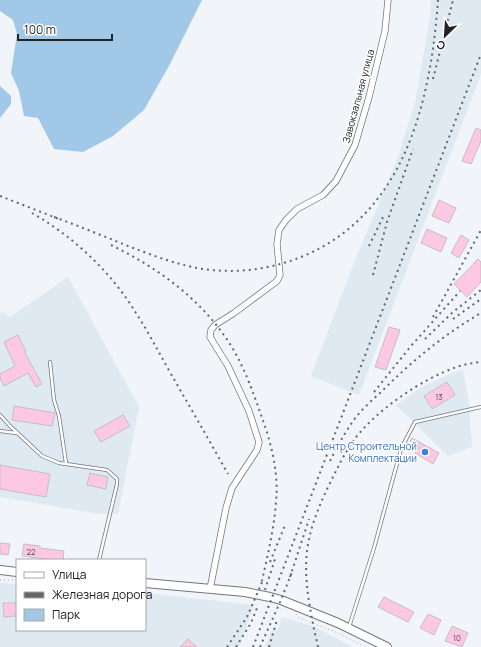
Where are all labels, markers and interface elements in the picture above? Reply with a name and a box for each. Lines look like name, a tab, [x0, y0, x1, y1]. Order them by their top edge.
scale bar	[18, 16, 112, 42]
north arrow	[425, 16, 465, 56]
text: 100 m	[24, 21, 56, 38]
text: С	[434, 37, 447, 54]
street label: Завокзальная улица	[339, 48, 377, 144]
house number: 13	[435, 391, 443, 402]
place label: Центр Строительной Комплектации	[316, 439, 417, 465]
marker: Центр Строительной Комплектации	[420, 447, 430, 457]
house number: 22	[26, 546, 36, 557]
legend	[16, 559, 146, 631]
text: Улица	[52, 566, 86, 583]
text: Железная дорога	[52, 586, 152, 603]
text: Парк	[52, 606, 81, 623]
house number: 10	[453, 632, 461, 643]

